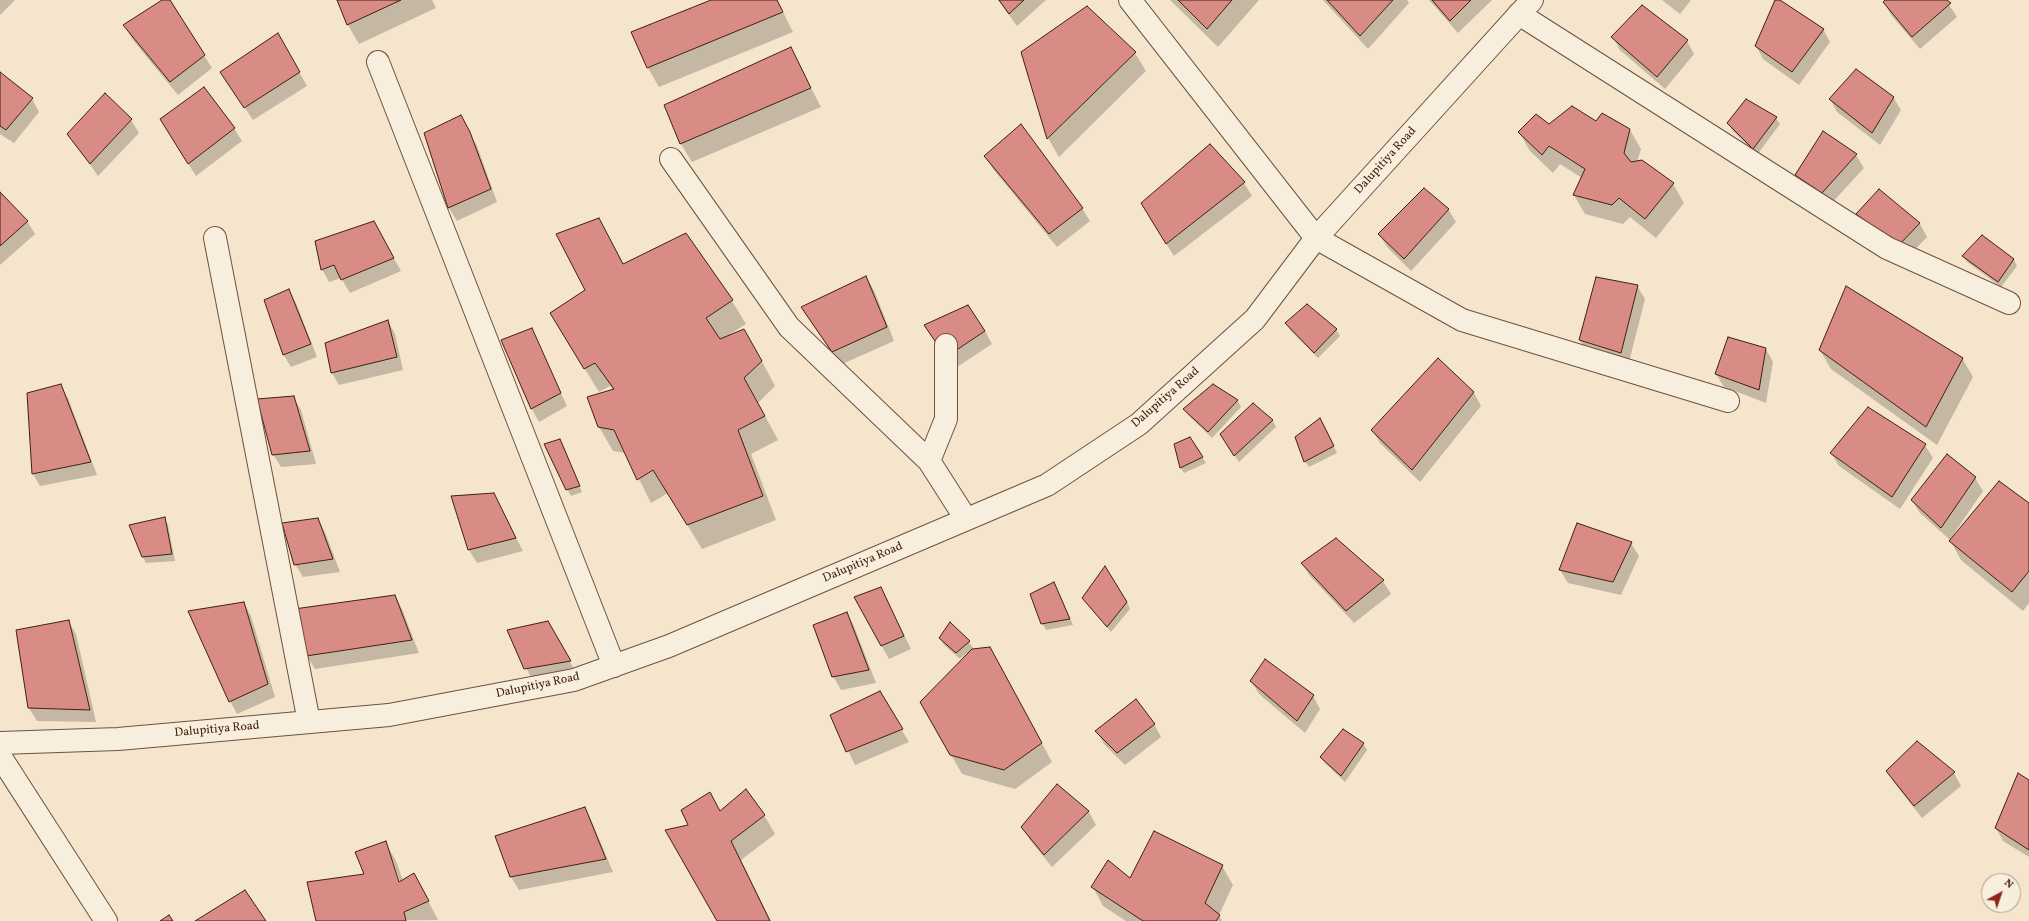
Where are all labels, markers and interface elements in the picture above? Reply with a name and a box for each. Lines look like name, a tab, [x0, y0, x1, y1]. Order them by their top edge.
street label: Dalupitiya Road	[1352, 124, 1420, 198]
street label: Dalupitiya Road	[1129, 365, 1203, 431]
street label: Dalupitiya Road	[821, 540, 905, 586]
street label: Dalupitiya Road	[495, 670, 581, 702]
street label: Dalupitiya Road	[174, 719, 260, 741]
north arrow	[1981, 873, 2021, 913]
text: N	[2001, 876, 2016, 893]

